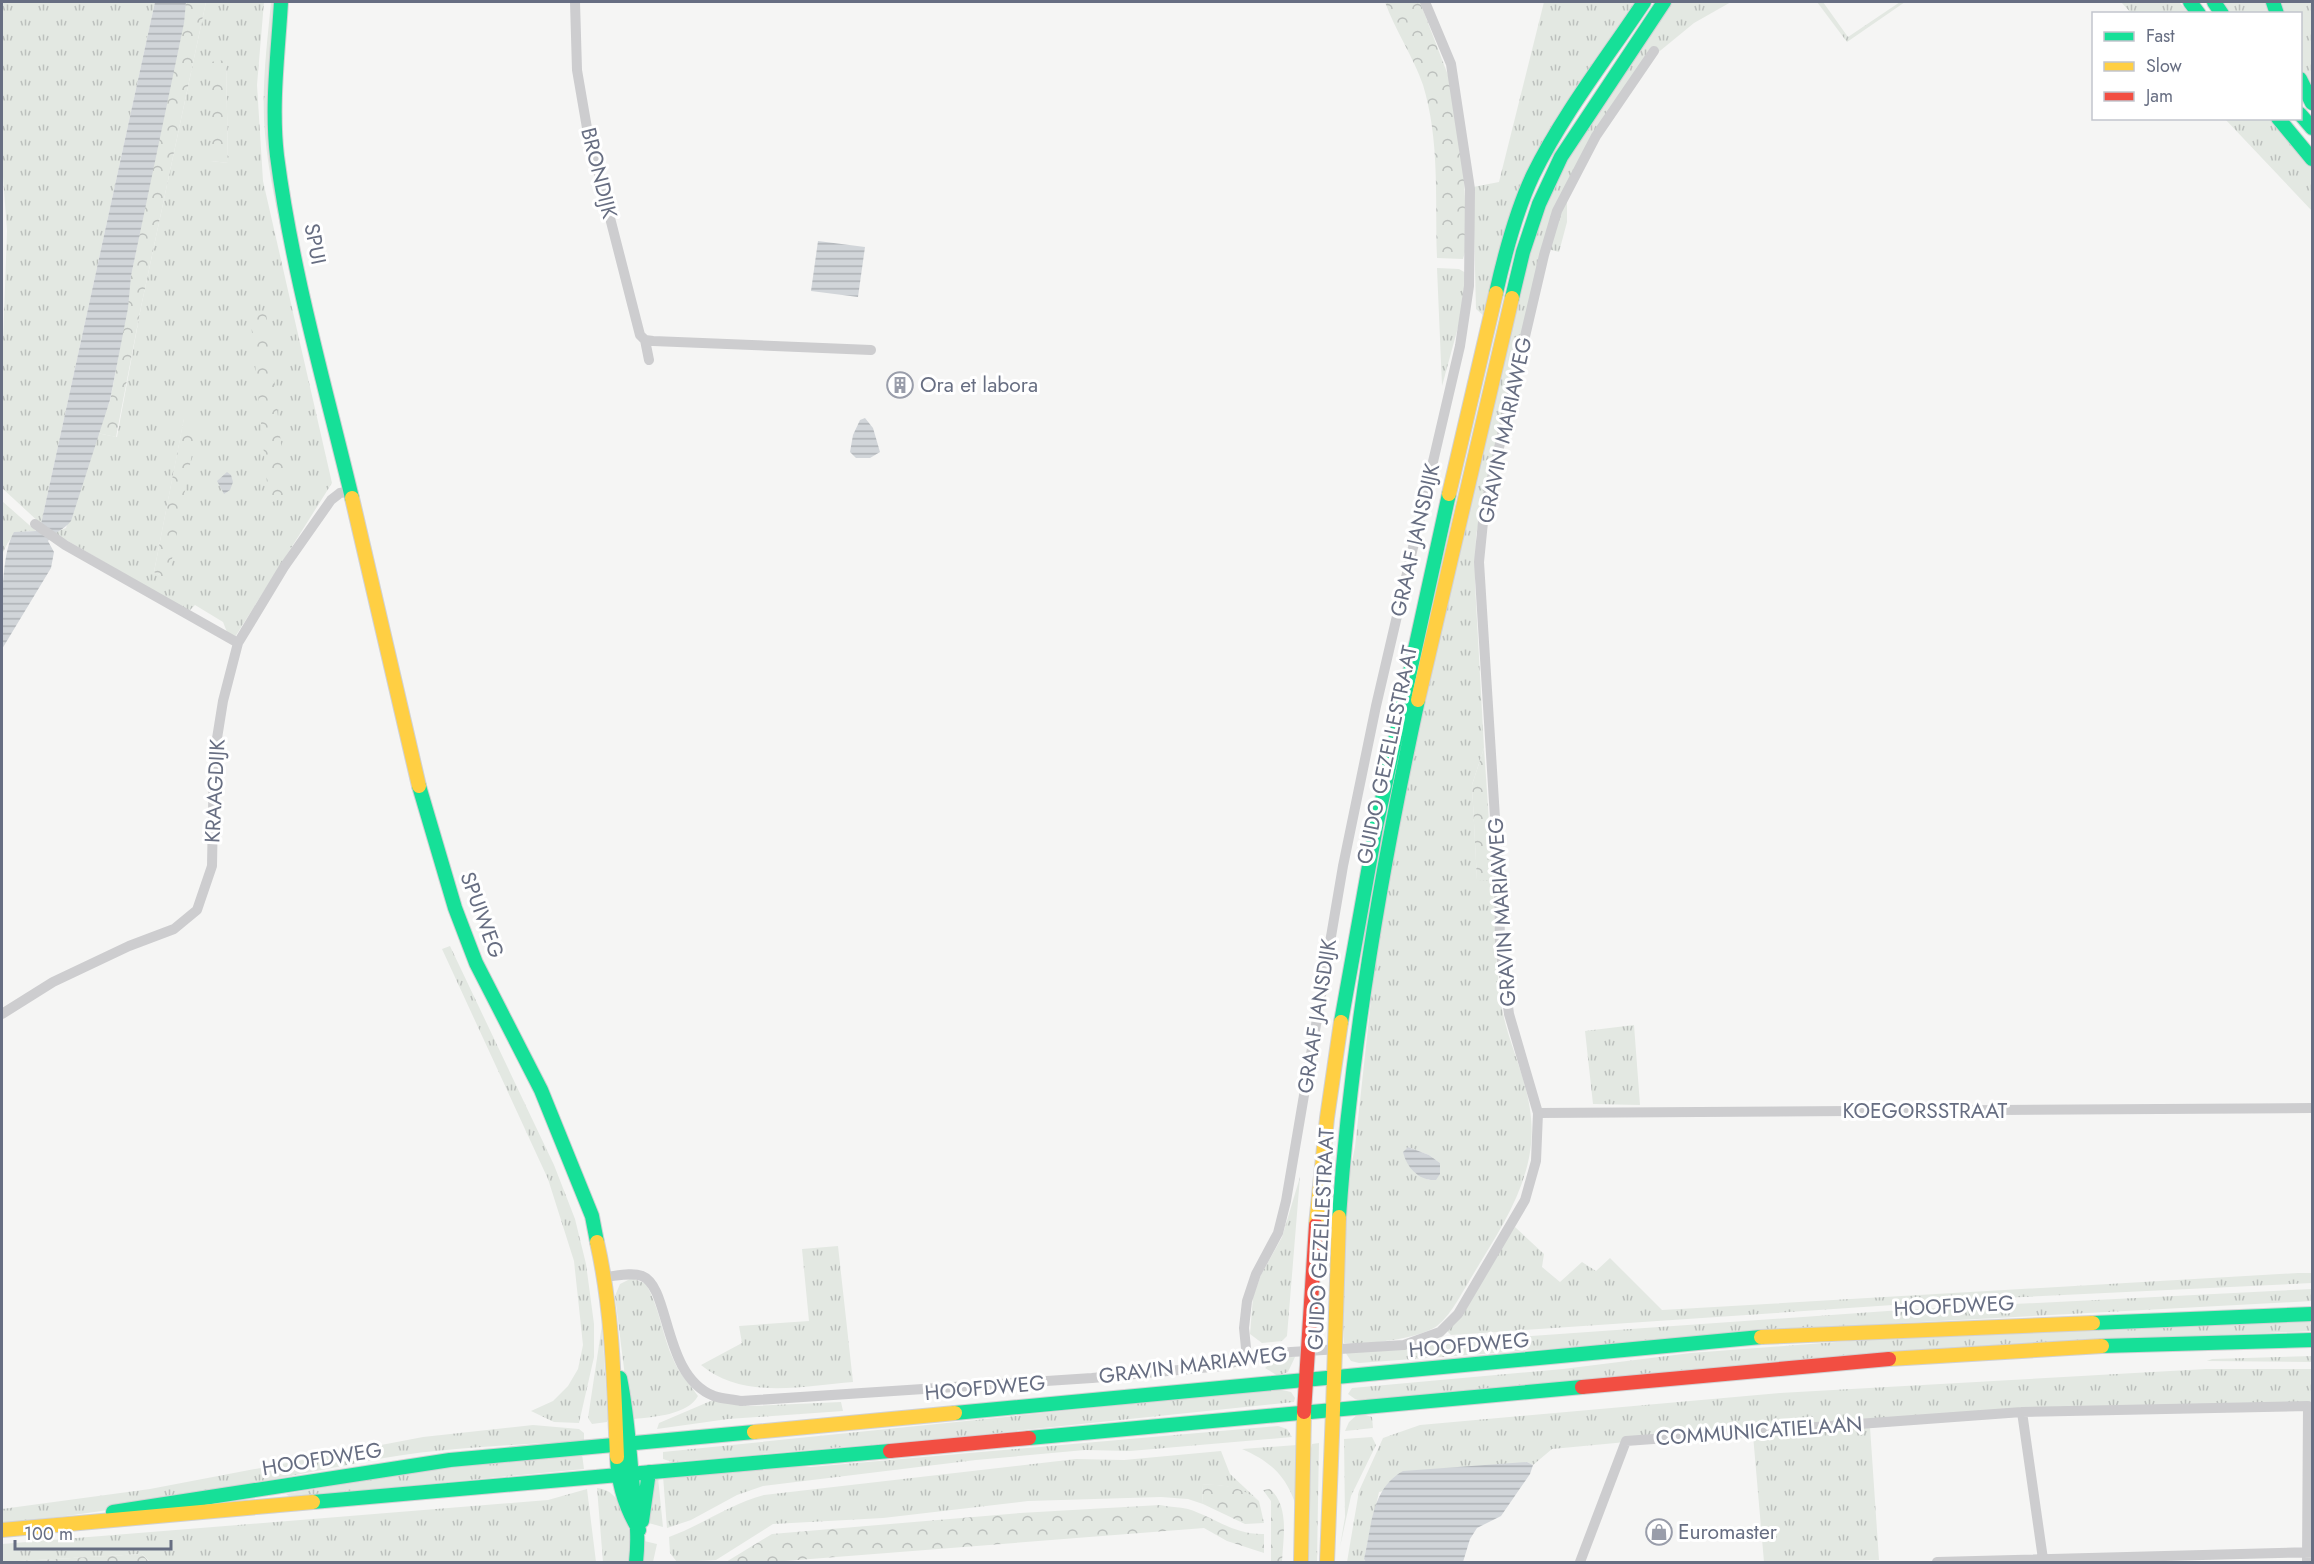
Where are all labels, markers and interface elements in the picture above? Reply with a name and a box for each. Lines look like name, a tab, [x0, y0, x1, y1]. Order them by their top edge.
legend	[2092, 12, 2302, 120]
text: Fast	[2146, 23, 2175, 49]
text: Slow	[2146, 53, 2183, 79]
text: Jam	[2144, 83, 2173, 109]
street label: BRONDIJK	[573, 124, 625, 222]
street label: SPUI	[296, 221, 334, 267]
street label: GRAVIN MARIAWEG	[1471, 334, 1539, 526]
building icon: Ora et labora	[885, 370, 915, 400]
place label: Ora et labora	[920, 370, 1038, 400]
street label: GRAAF JANSDIJK	[1383, 460, 1447, 619]
street label: GUIDO GEZELLESTRAAT	[1349, 643, 1425, 867]
street label: KRAAGDIJK	[197, 738, 233, 844]
street label: GRAVIN MARIAWEG	[1480, 816, 1524, 1008]
street label: SPUIWEG	[453, 868, 511, 962]
street label: GRAAF JANSDIJK	[1290, 936, 1344, 1095]
street label: KOEGORSSTRAAT	[1843, 1096, 2008, 1126]
street label: GUIDO GEZELLESTRAAT	[1300, 1127, 1342, 1351]
street label: HOOFDWEG	[1893, 1288, 2015, 1324]
street label: HOOFDWEG	[1407, 1325, 1531, 1365]
street label: GRAVIN MARIAWEG	[1097, 1339, 1289, 1391]
street label: HOOFDWEG	[923, 1368, 1047, 1408]
street label: COMMUNICATIELAAN	[1655, 1409, 1863, 1453]
street label: HOOFDWEG	[260, 1435, 384, 1483]
scale bar	[15, 1513, 171, 1551]
shop icon: Euromaster	[1644, 1517, 1674, 1547]
place label: Euromaster	[1678, 1517, 1778, 1547]
text: 100 m	[24, 1521, 73, 1547]

